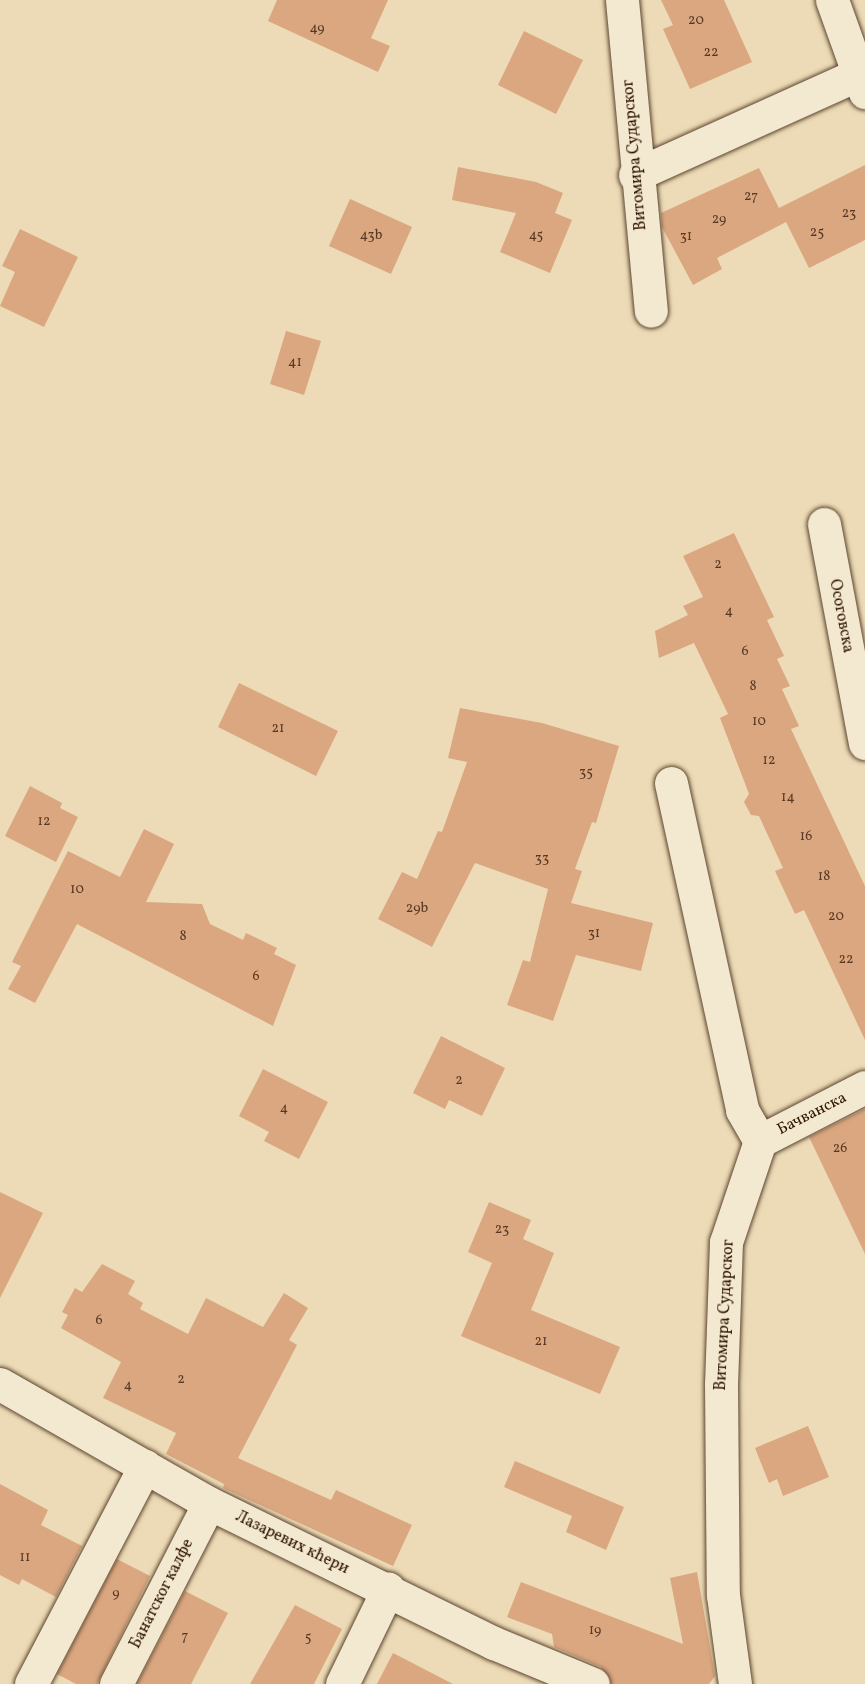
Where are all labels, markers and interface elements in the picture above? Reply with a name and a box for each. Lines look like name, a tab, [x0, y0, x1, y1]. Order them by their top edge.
house number: 20	[688, 13, 704, 29]
house number: 49	[309, 21, 325, 37]
house number: 22	[703, 45, 719, 61]
street label: Витомира Сударског	[619, 79, 651, 231]
house number: 27	[744, 189, 758, 205]
house number: 23	[842, 206, 856, 222]
house number: 29	[712, 212, 726, 228]
house number: 25	[810, 225, 824, 241]
house number: 43b	[360, 228, 382, 244]
house number: 45	[529, 228, 543, 244]
house number: 31	[680, 229, 692, 245]
house number: 41	[288, 355, 302, 371]
house number: 2	[714, 557, 722, 573]
street label: Осоговска	[824, 578, 858, 654]
house number: 4	[725, 604, 733, 620]
house number: 6	[741, 644, 749, 660]
house number: 8	[749, 679, 757, 695]
house number: 10	[752, 714, 766, 730]
house number: 21	[272, 721, 284, 737]
house number: 12	[763, 753, 775, 769]
house number: 35	[579, 765, 593, 781]
house number: 14	[781, 790, 795, 806]
house number: 12	[38, 814, 50, 830]
house number: 16	[800, 829, 812, 845]
house number: 33	[535, 851, 549, 867]
house number: 18	[818, 869, 830, 885]
house number: 10	[70, 882, 84, 898]
house number: 29b	[406, 901, 428, 917]
house number: 20	[828, 909, 844, 925]
house number: 31	[588, 926, 600, 942]
house number: 8	[179, 929, 187, 945]
house number: 22	[838, 952, 854, 968]
house number: 6	[252, 969, 260, 985]
house number: 2	[455, 1073, 463, 1089]
street label: Бачванска	[774, 1088, 850, 1140]
house number: 4	[280, 1101, 288, 1117]
house number: 26	[833, 1141, 847, 1157]
house number: 23	[495, 1222, 509, 1238]
street label: Витомира Сударског	[711, 1239, 739, 1391]
house number: 6	[95, 1313, 103, 1329]
house number: 21	[535, 1334, 547, 1350]
house number: 2	[177, 1372, 185, 1388]
house number: 4	[124, 1378, 132, 1394]
street label: Лазаревих кћери	[232, 1507, 352, 1579]
street label: Банатског калфе	[126, 1536, 198, 1652]
house number: 11	[20, 1550, 30, 1566]
house number: 9	[112, 1586, 120, 1602]
house number: 19	[589, 1623, 601, 1639]
house number: 7	[182, 1629, 188, 1645]
house number: 5	[305, 1630, 311, 1646]

